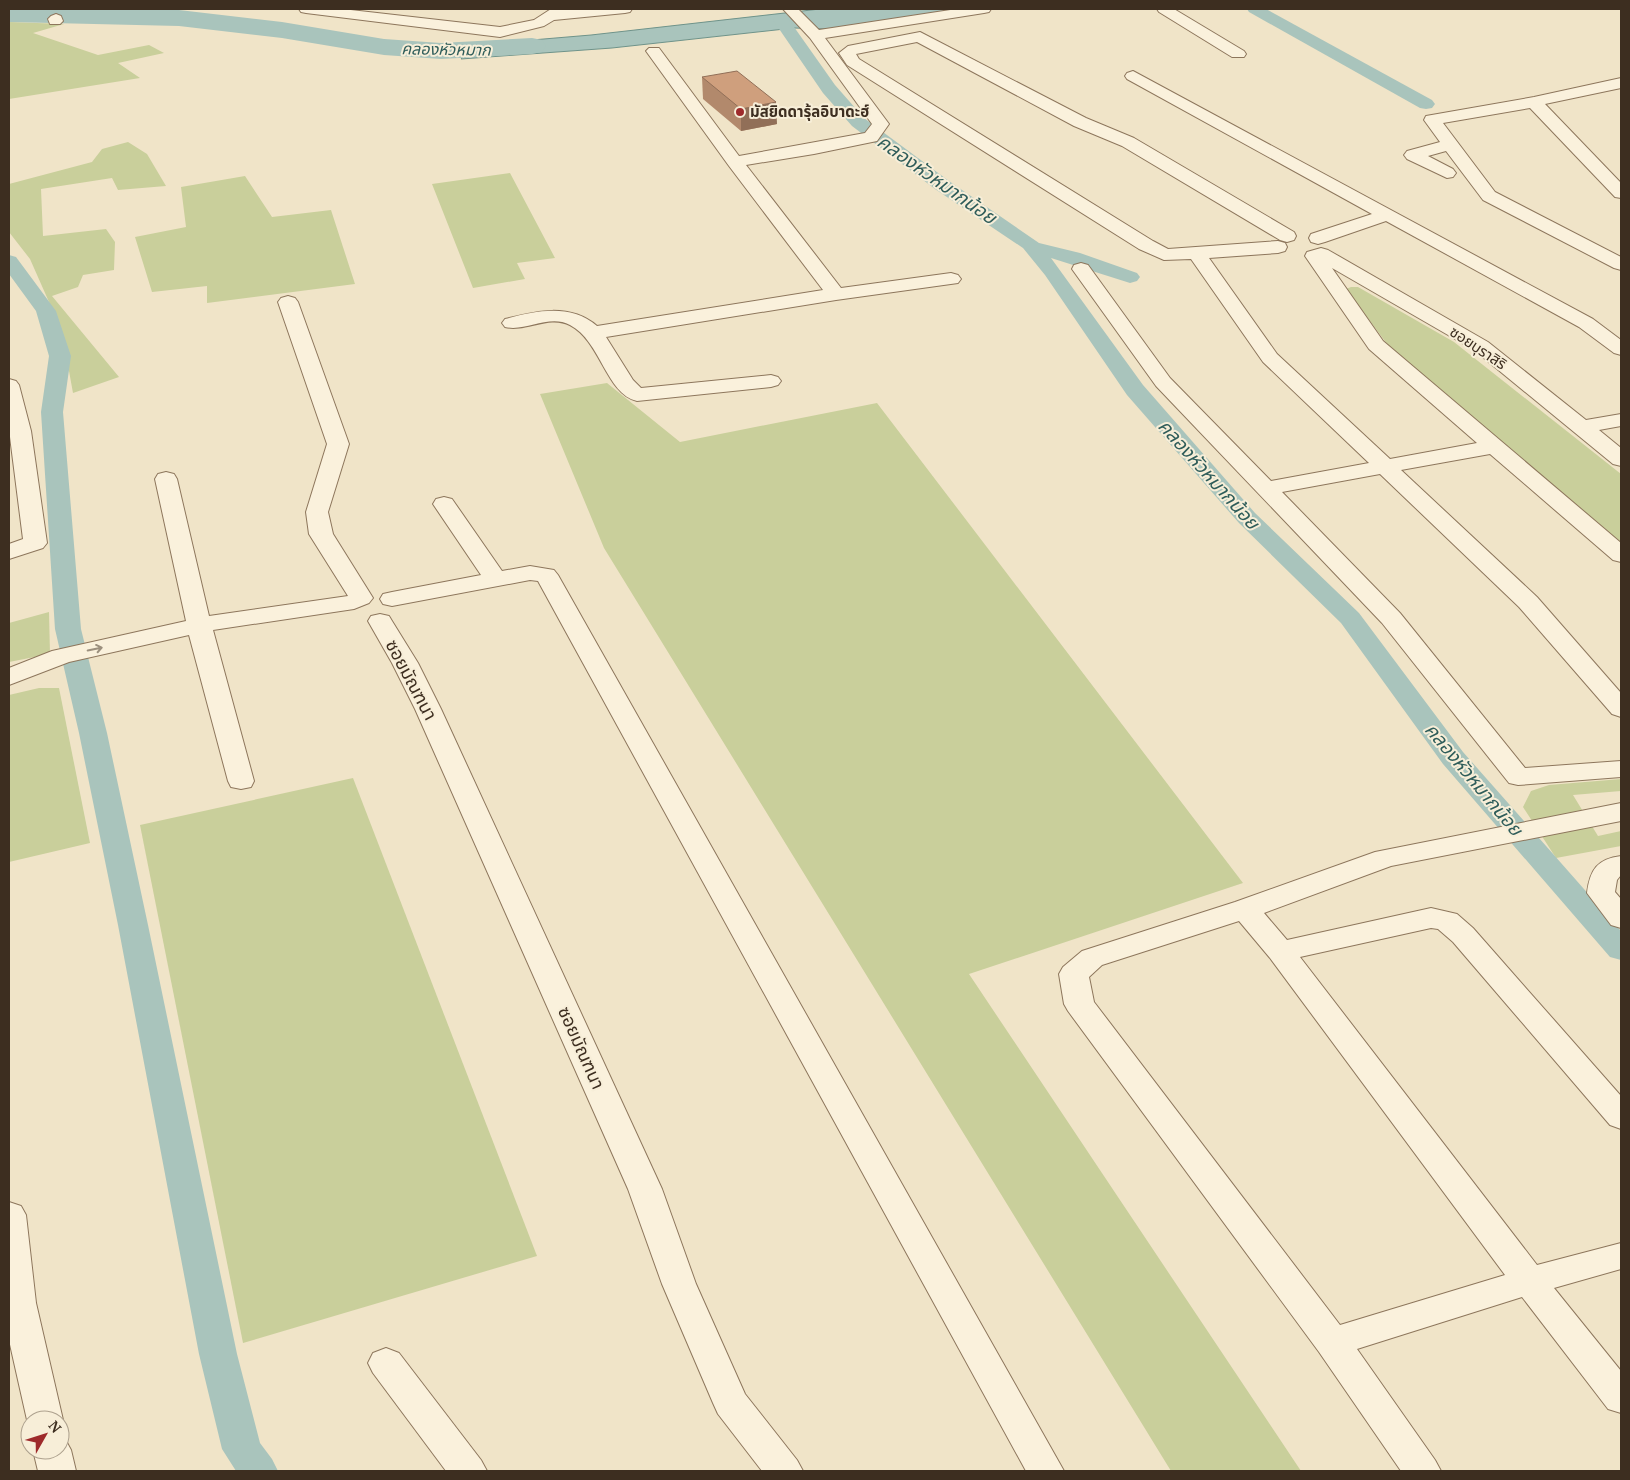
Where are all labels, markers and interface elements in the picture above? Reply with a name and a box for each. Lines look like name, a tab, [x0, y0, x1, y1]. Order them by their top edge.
water label: คลองหัวหมาก	[401, 37, 492, 61]
place label: มัสยิดดารุ้ลอิบาดะฮ์	[750, 101, 869, 121]
marker: มัสยิดดารุ้ลอิบาดะฮ์	[734, 106, 746, 118]
water label: คลองหัวหมากน้อย	[873, 128, 1003, 230]
street label: ซอยบุราสิริ	[1446, 321, 1511, 373]
water label: คลองหัวหมากน้อย	[1153, 413, 1267, 535]
street label: ซอยมัณฑนา	[381, 635, 443, 724]
one-way arrow	[86, 644, 102, 653]
water label: คลองหัวหมากน้อย	[1420, 717, 1530, 842]
street label: ซอยมัณฑนา	[553, 1002, 611, 1093]
north arrow	[20, 1410, 70, 1460]
text: N	[45, 1416, 66, 1437]

